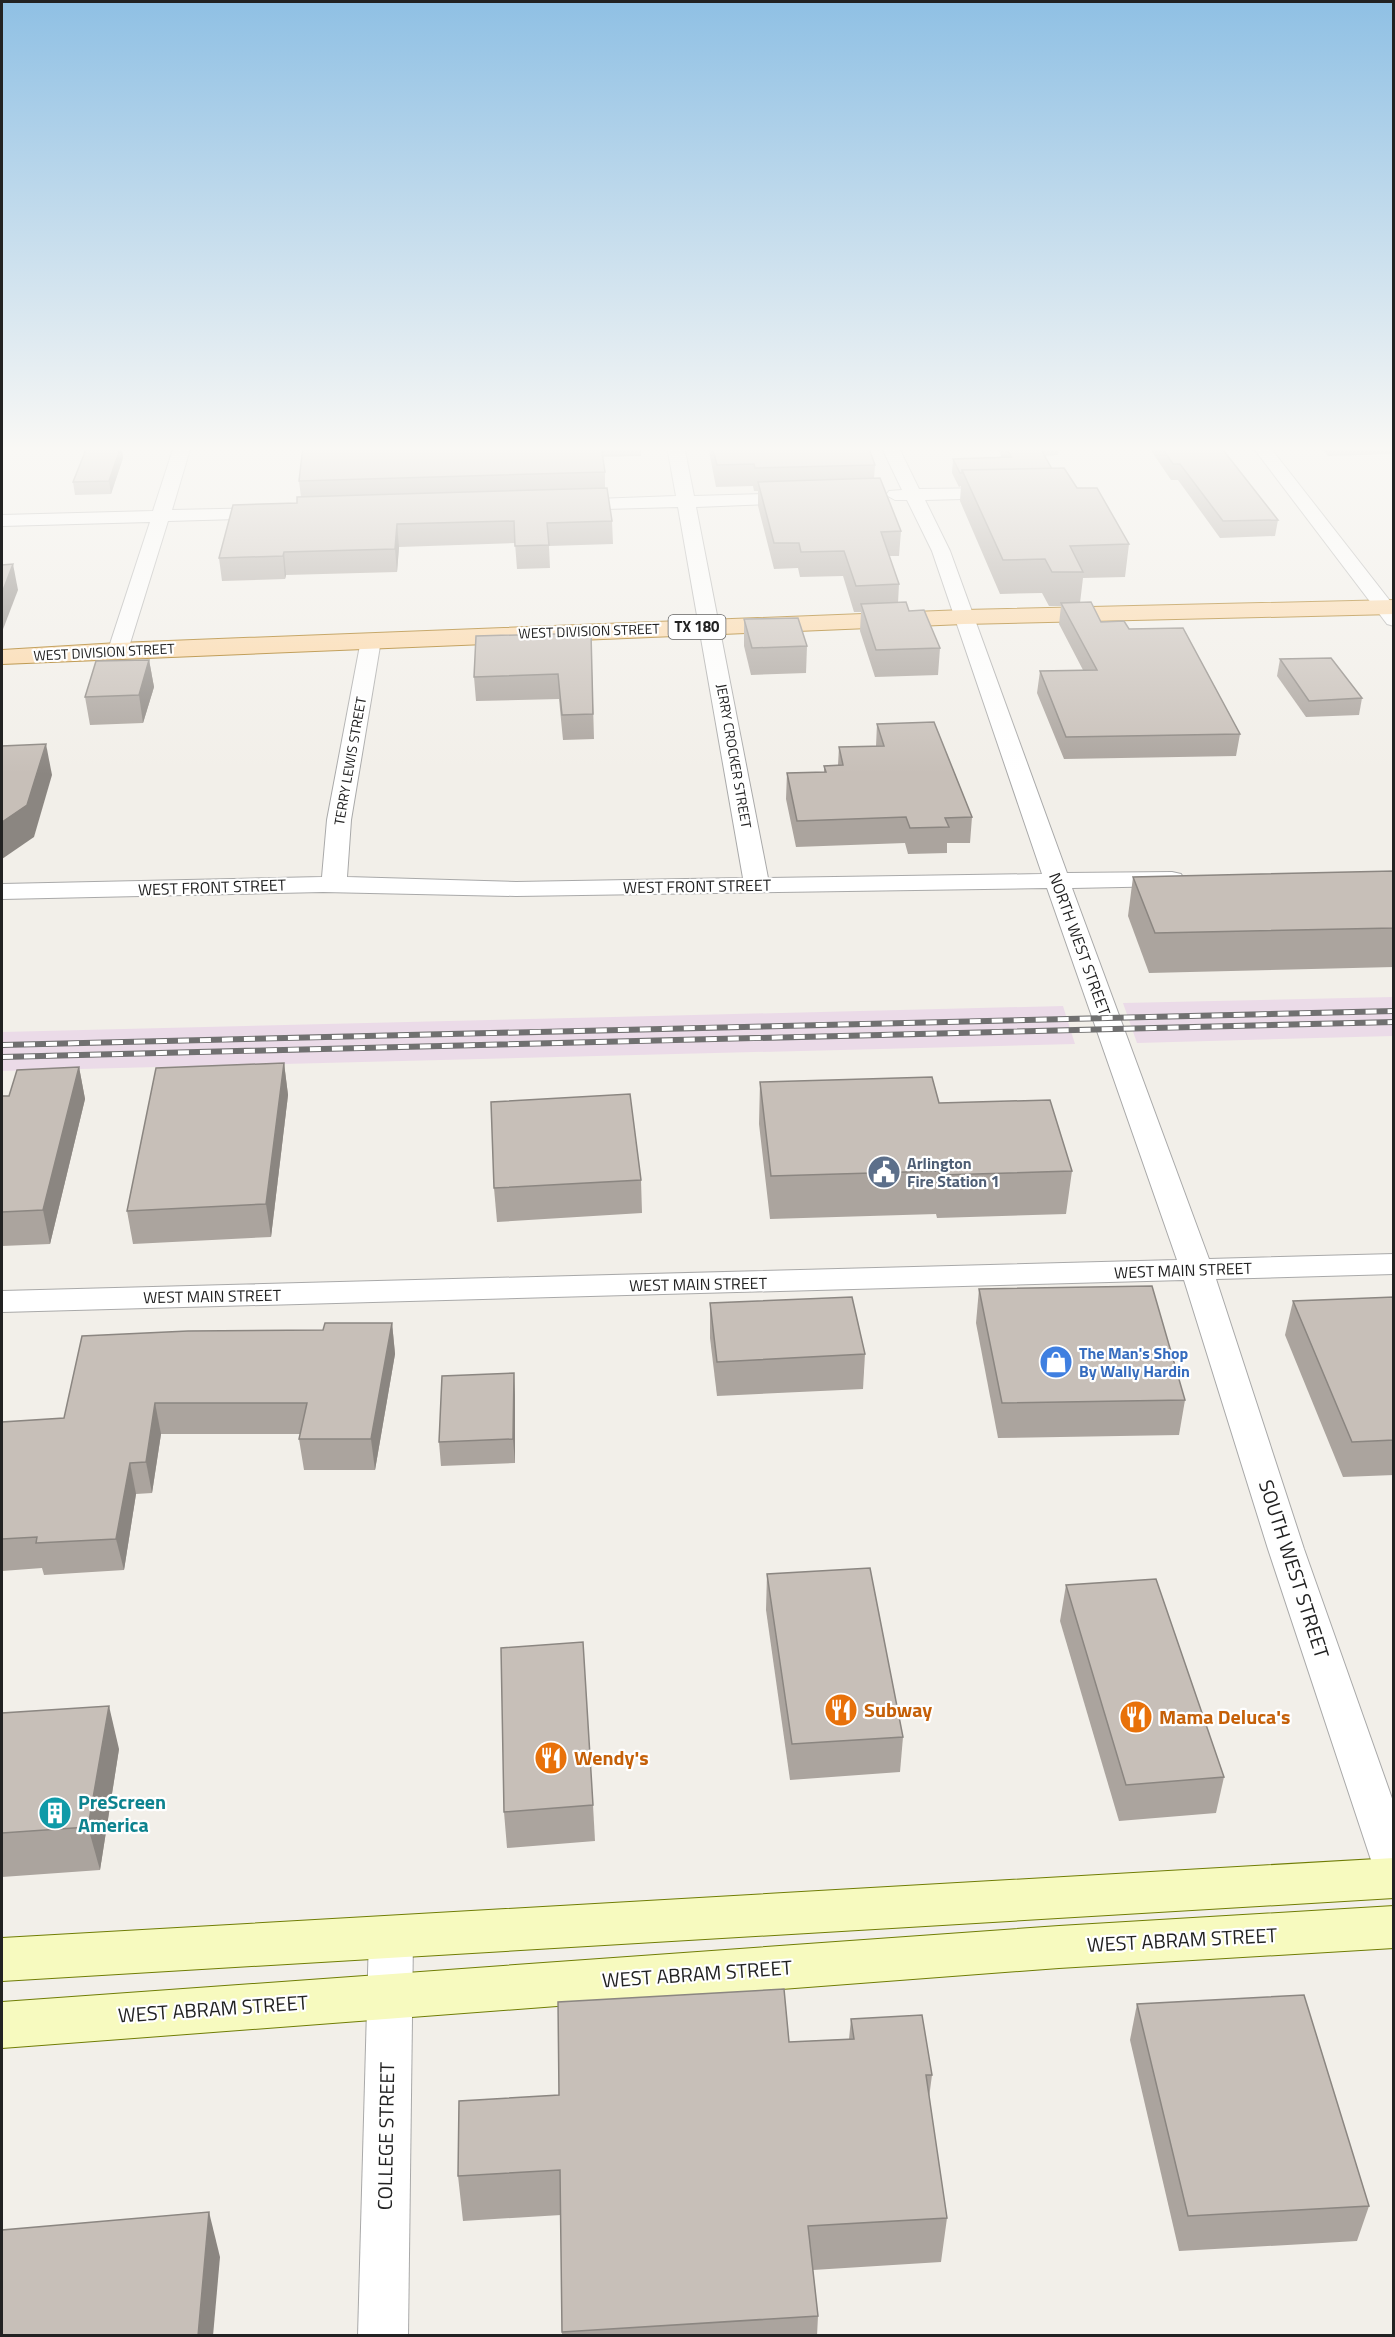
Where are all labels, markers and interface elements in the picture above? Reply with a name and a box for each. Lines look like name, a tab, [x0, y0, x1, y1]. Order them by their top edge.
road number: TX 180	[668, 615, 726, 639]
street label: WEST DIVISION STREET	[518, 618, 661, 643]
street label: WEST DIVISION STREET	[33, 637, 176, 666]
street label: JERRY CROCKER STREET	[711, 682, 758, 830]
street label: TERRY LEWIS STREET	[328, 694, 371, 827]
street label: NORTH WEST STREET	[1043, 869, 1117, 1019]
street label: WEST FRONT STREET	[138, 872, 287, 902]
street label: WEST FRONT STREET	[623, 873, 772, 899]
place label: Arlington Fire Station 1	[907, 1151, 1000, 1193]
public building icon: Arlington Fire Station 1	[866, 1154, 902, 1190]
street label: WEST MAIN STREET	[1114, 1256, 1253, 1284]
street label: WEST MAIN STREET	[629, 1271, 768, 1297]
street label: WEST MAIN STREET	[143, 1283, 282, 1309]
place label: The Man's Shop By Wally Hardin	[1079, 1341, 1190, 1383]
shop icon: The Man's Shop By Wally Hardin	[1038, 1344, 1074, 1380]
street label: SOUTH WEST STREET	[1251, 1476, 1338, 1663]
restaurant icon: Subway	[823, 1692, 859, 1728]
place label: Subway	[864, 1694, 932, 1725]
restaurant icon: Mama Deluca's	[1118, 1699, 1154, 1735]
place label: Mama Deluca's	[1159, 1701, 1290, 1732]
restaurant icon: Wendy's	[533, 1740, 569, 1776]
place label: Wendy's	[574, 1742, 649, 1773]
place label: PreScreen America	[78, 1786, 166, 1840]
building icon: PreScreen America	[37, 1795, 73, 1831]
street label: WEST ABRAM STREET	[1086, 1919, 1278, 1960]
street label: WEST ABRAM STREET	[601, 1951, 793, 1996]
street label: WEST ABRAM STREET	[117, 1986, 309, 2031]
street label: COLLEGE STREET	[369, 2061, 402, 2210]

